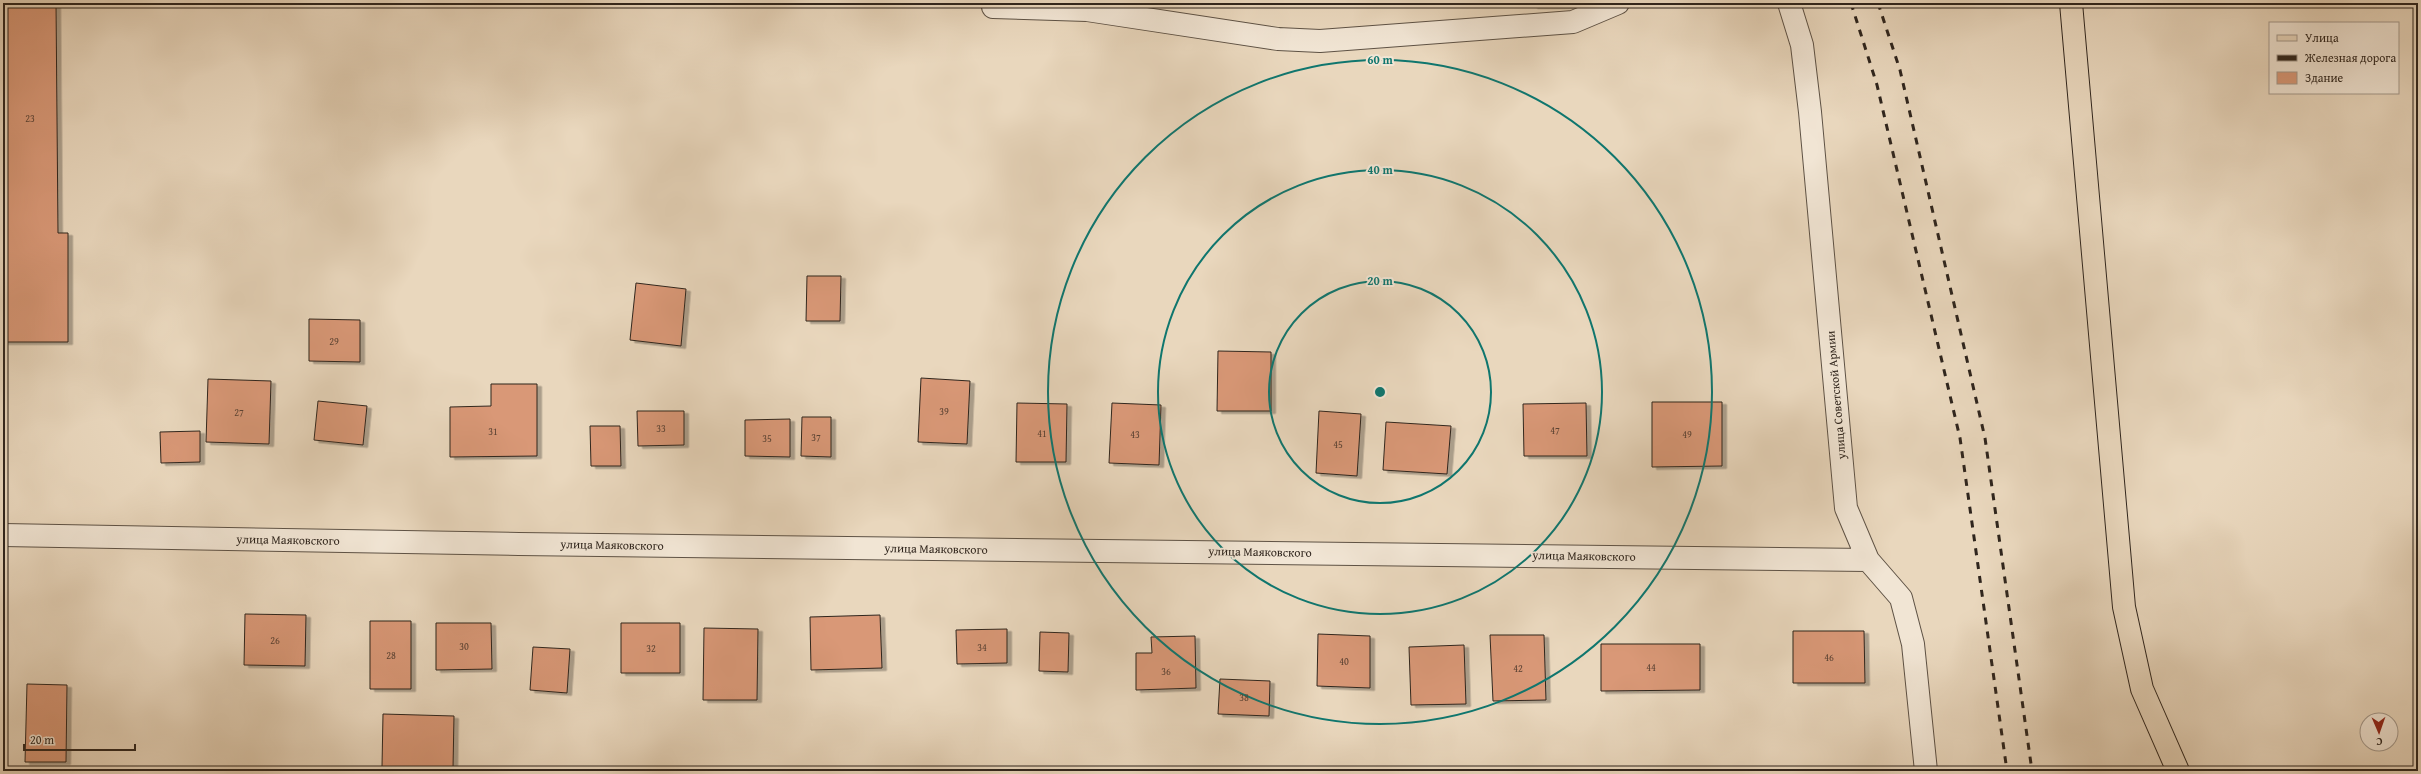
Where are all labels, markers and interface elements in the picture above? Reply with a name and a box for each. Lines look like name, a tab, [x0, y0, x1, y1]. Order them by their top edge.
legend	[2269, 22, 2399, 94]
text: Улица	[2305, 29, 2339, 46]
text: Железная дорога	[2304, 49, 2396, 66]
text: 60 m	[1367, 51, 1393, 68]
text: Здание	[2305, 69, 2344, 86]
house number: 23	[25, 111, 35, 126]
text: 40 m	[1367, 161, 1393, 178]
text: 20 m	[1367, 272, 1393, 289]
street label: улица Советской Армии	[1821, 330, 1850, 461]
house number: 29	[329, 334, 339, 349]
centre of rings	[1373, 385, 1387, 399]
house number: 39	[939, 404, 949, 419]
house number: 27	[234, 405, 244, 420]
house number: 33	[656, 421, 666, 436]
house number: 47	[1550, 423, 1560, 438]
house number: 31	[488, 424, 498, 439]
house number: 41	[1037, 426, 1047, 441]
house number: 43	[1130, 427, 1140, 442]
house number: 49	[1682, 427, 1692, 442]
house number: 37	[811, 430, 821, 445]
house number: 35	[762, 431, 772, 446]
house number: 45	[1333, 437, 1343, 452]
street label: улица Маяковского	[235, 530, 340, 549]
street label: улица Маяковского	[559, 535, 664, 554]
street label: улица Маяковского	[883, 539, 988, 558]
street label: улица Маяковского	[1207, 542, 1312, 561]
street label: улица Маяковского	[1531, 546, 1636, 565]
house number: 26	[270, 633, 280, 648]
house number: 30	[459, 639, 469, 654]
house number: 34	[977, 640, 987, 655]
house number: 32	[646, 641, 656, 656]
house number: 28	[386, 648, 396, 663]
house number: 46	[1824, 650, 1834, 665]
house number: 40	[1339, 654, 1349, 669]
house number: 44	[1646, 660, 1656, 675]
house number: 42	[1513, 661, 1523, 676]
house number: 36	[1161, 664, 1171, 679]
house number: 38	[1239, 690, 1249, 705]
north arrow	[2359, 712, 2399, 752]
scale bar	[24, 726, 135, 752]
text: 20 m	[30, 731, 54, 748]
text: С	[2376, 734, 2383, 750]

